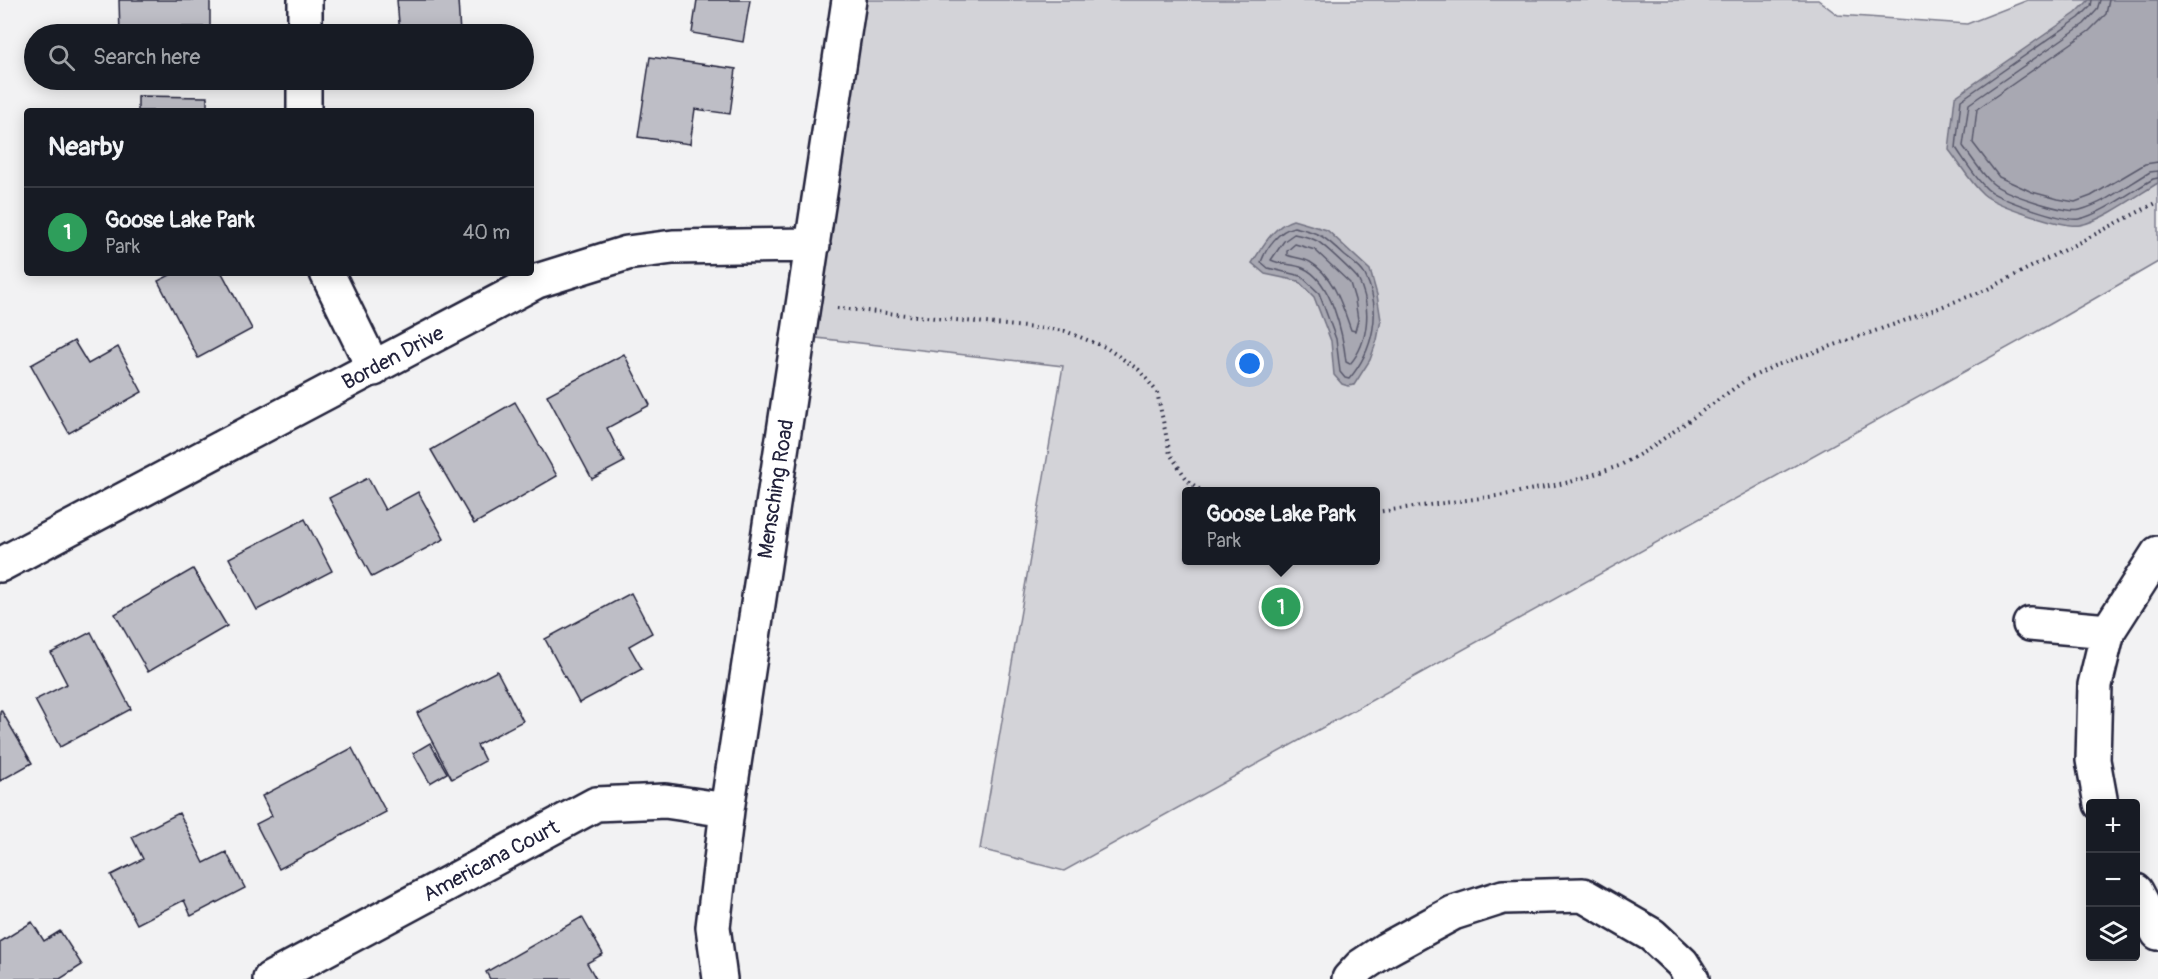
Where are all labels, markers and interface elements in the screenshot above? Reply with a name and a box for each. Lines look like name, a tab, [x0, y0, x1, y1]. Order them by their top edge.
search box	[24, 24, 534, 90]
icon: search	[45, 41, 78, 74]
text: Search here	[93, 43, 200, 71]
text: Nearby	[48, 131, 124, 163]
text: Goose Lake Park	[105, 206, 255, 234]
text: 1	[64, 220, 71, 245]
text: 40 m	[463, 220, 510, 245]
text: Park	[105, 234, 140, 259]
street label: Borden Drive	[337, 319, 449, 396]
your location	[1235, 349, 1264, 378]
street label: Mensching Road	[752, 417, 800, 561]
popup	[1182, 487, 1380, 565]
text: Goose Lake Park	[1206, 500, 1356, 528]
text: Park	[1206, 528, 1241, 553]
pin: 1	[1262, 584, 1300, 630]
map controls	[2086, 799, 2140, 961]
button: +	[2086, 799, 2140, 853]
street label: Americana Court	[418, 814, 564, 908]
button: −	[2086, 853, 2140, 907]
button: layers	[2086, 907, 2140, 961]

